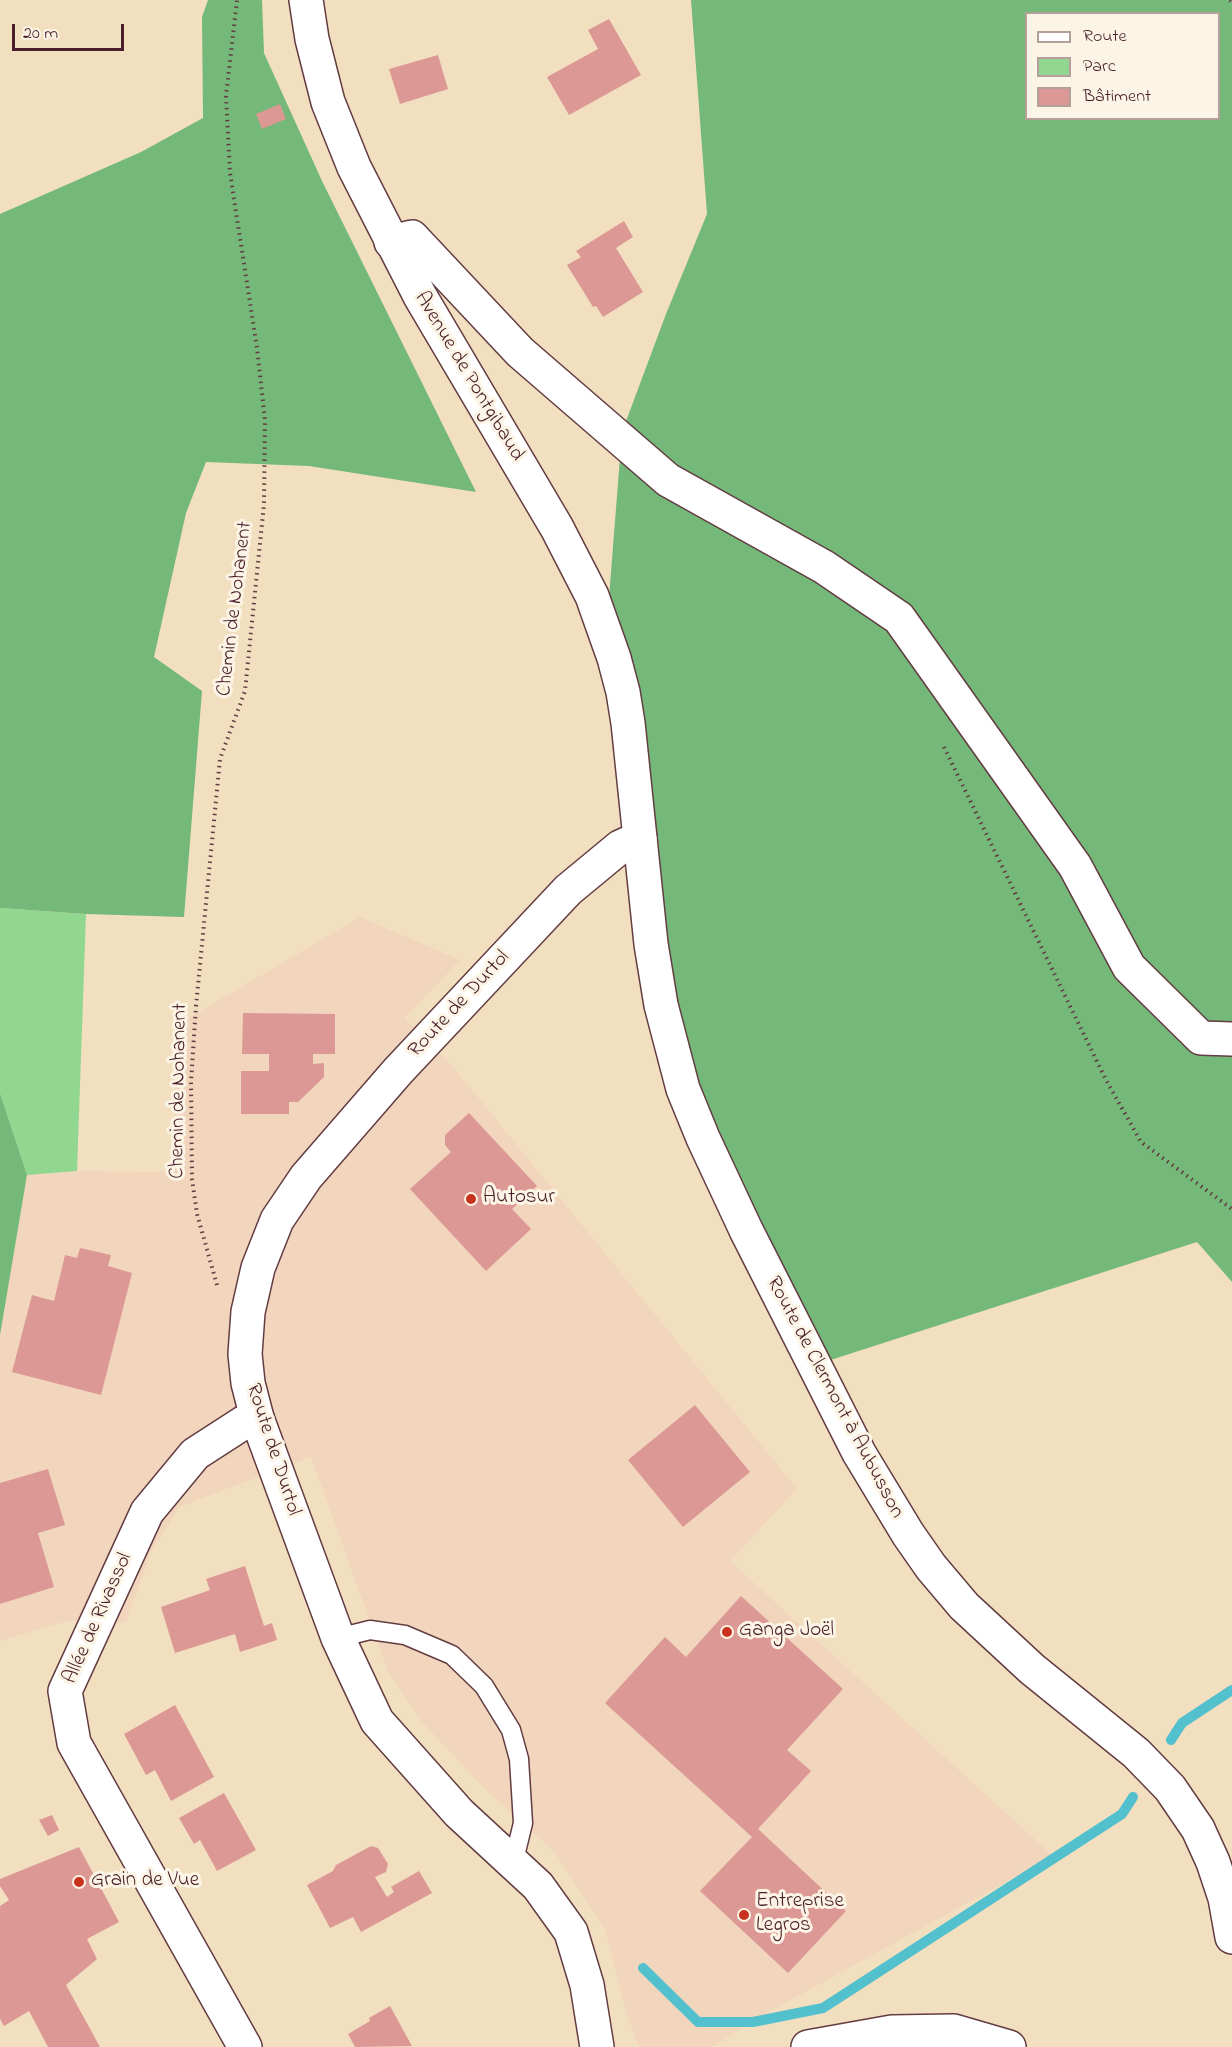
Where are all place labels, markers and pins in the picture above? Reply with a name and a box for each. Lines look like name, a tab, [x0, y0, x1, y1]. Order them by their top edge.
place label: Autosur	[483, 1186, 555, 1212]
marker: Autosur	[464, 1192, 478, 1206]
place label: Ganga Joël	[739, 1619, 834, 1645]
marker: Ganga Joël	[720, 1625, 734, 1639]
place label: Grain de Vue	[91, 1869, 199, 1895]
marker: Grain de Vue	[72, 1875, 86, 1889]
place label: Entreprise Legros	[756, 1890, 844, 1940]
marker: Entreprise Legros	[737, 1908, 751, 1922]

